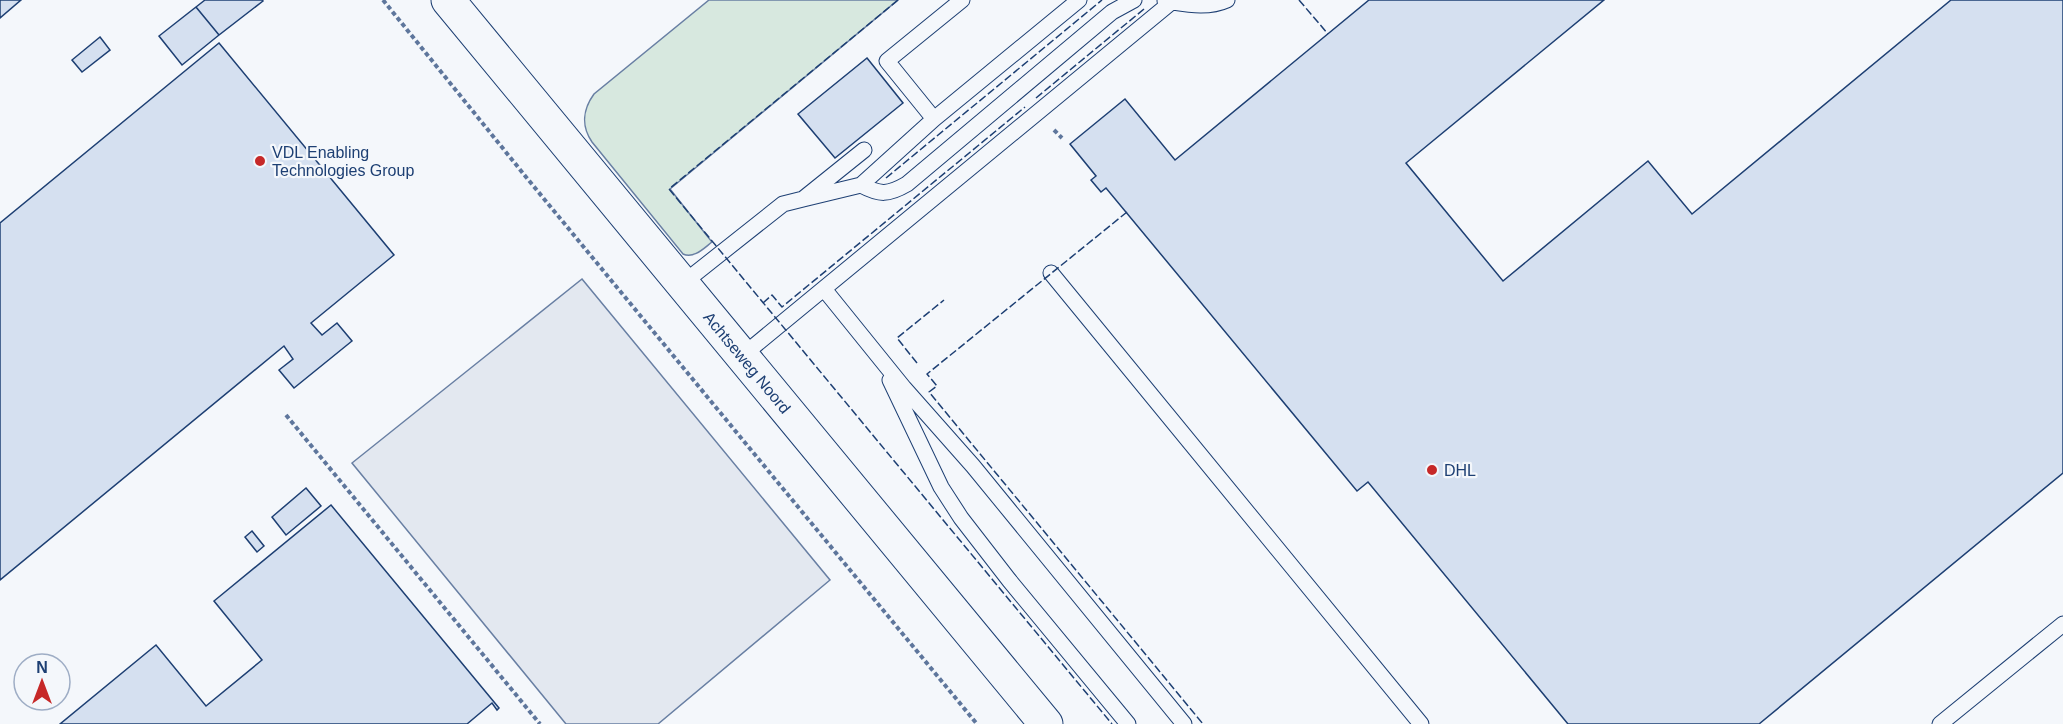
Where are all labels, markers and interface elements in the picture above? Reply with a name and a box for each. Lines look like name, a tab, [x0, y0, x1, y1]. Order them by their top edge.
place label: VDL Enabling Technologies Group	[272, 144, 414, 179]
marker: VDL Enabling Technologies Group	[253, 154, 267, 168]
street label: Achtseweg Noord	[700, 309, 794, 417]
place label: DHL	[1444, 462, 1476, 479]
marker: DHL	[1425, 463, 1439, 477]
north arrow	[12, 652, 72, 712]
text: N	[36, 659, 48, 676]

